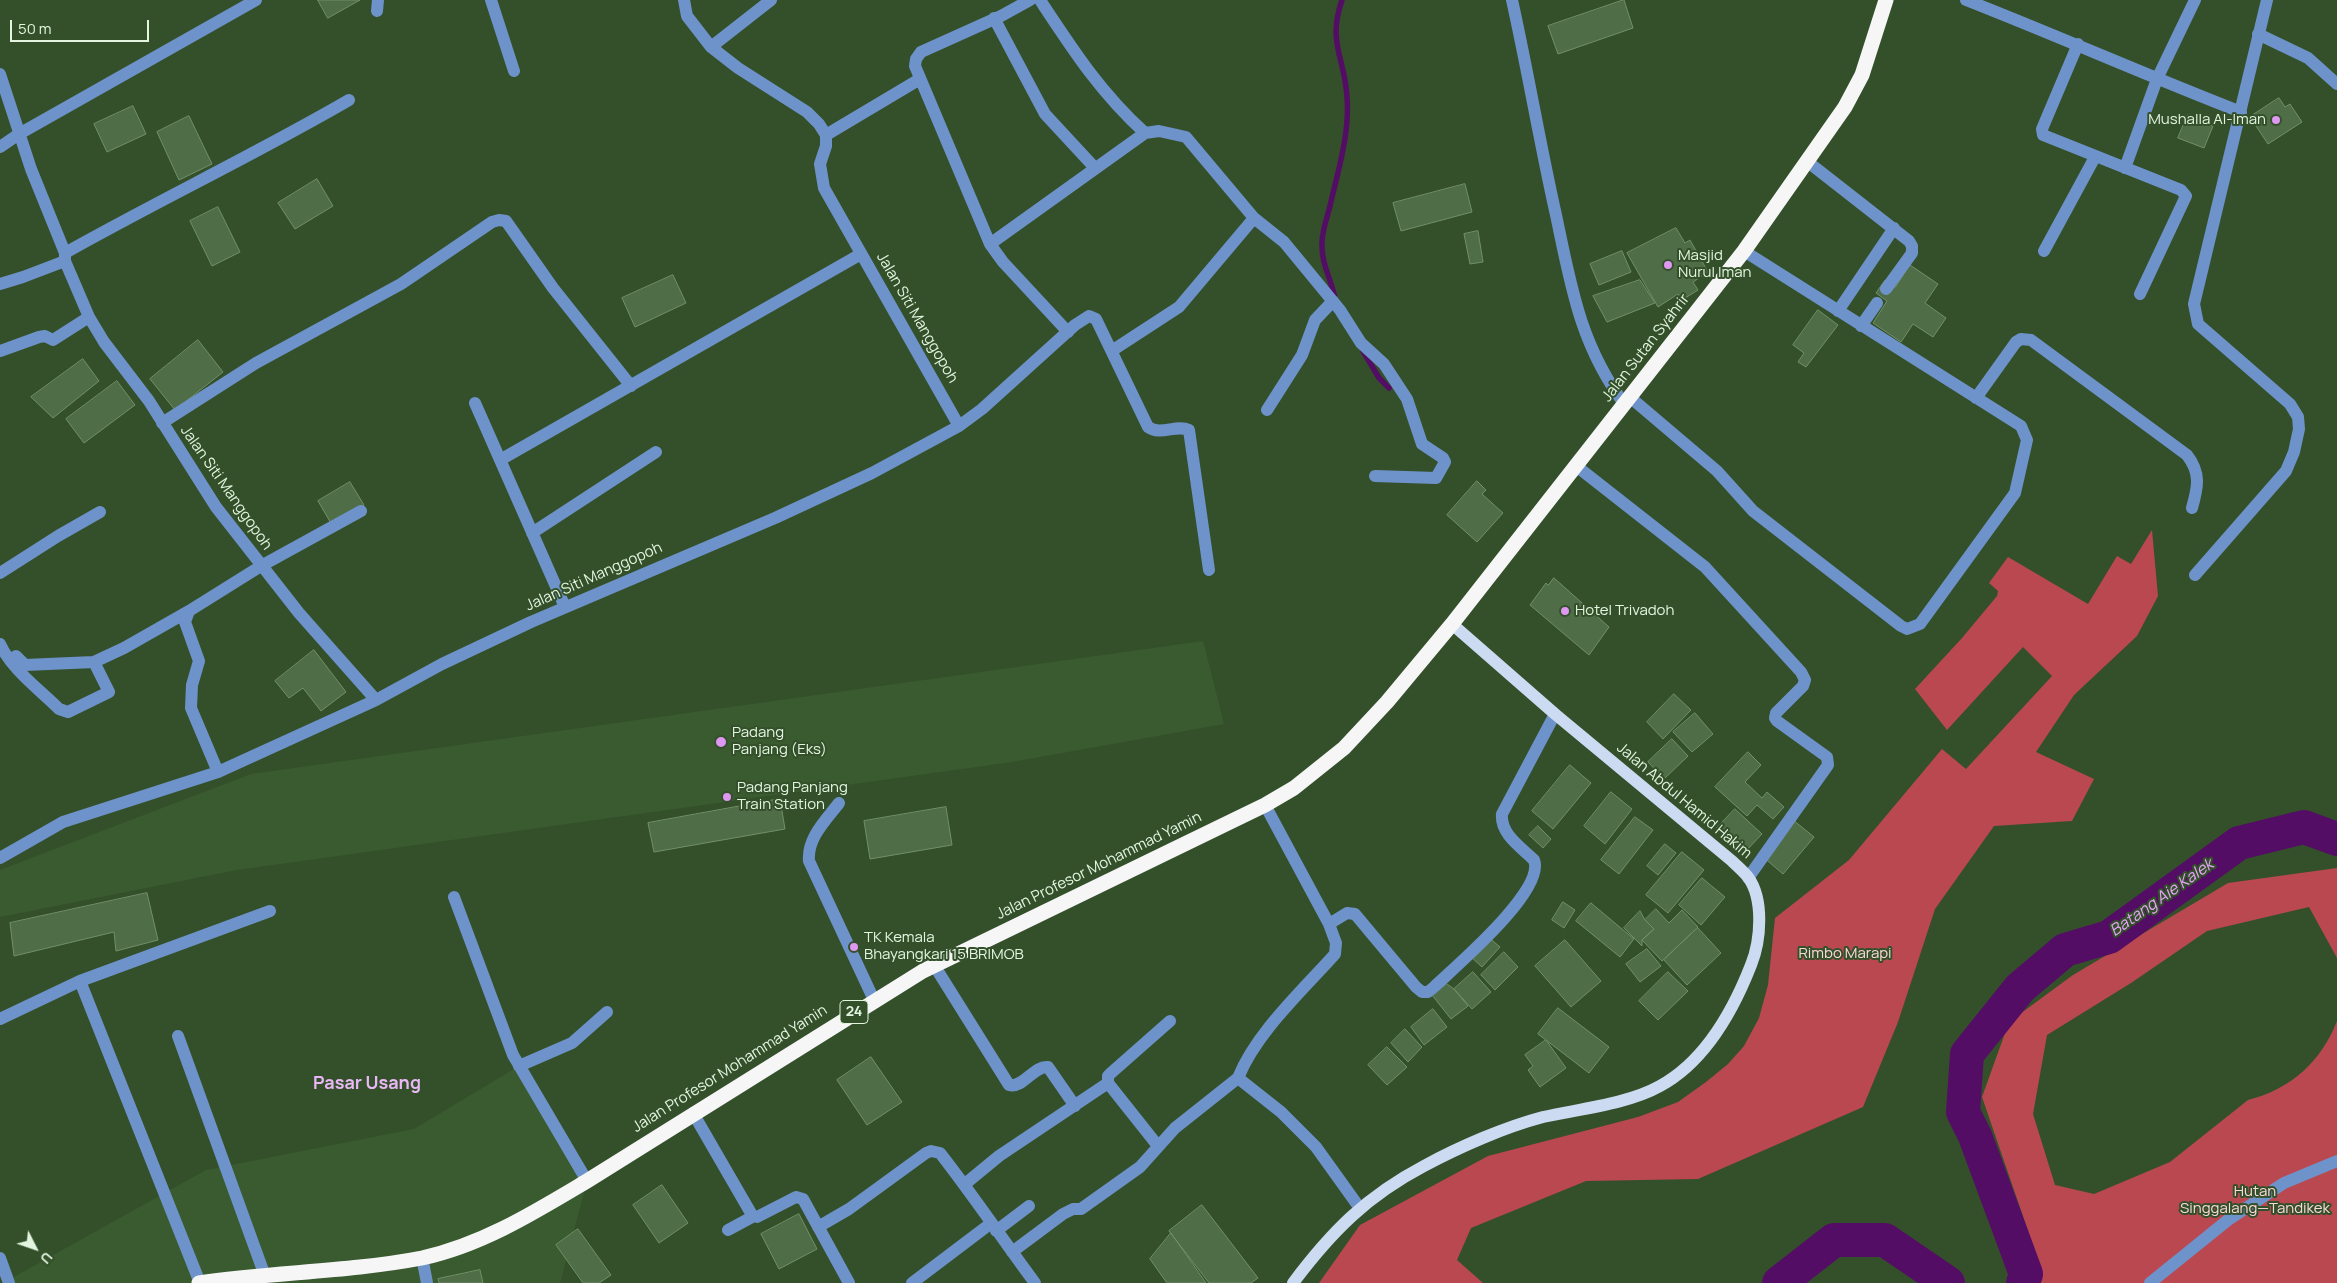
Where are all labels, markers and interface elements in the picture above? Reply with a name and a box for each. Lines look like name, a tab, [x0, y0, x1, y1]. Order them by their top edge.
scale bar	[12, 10, 151, 42]
text: 50 m	[18, 18, 52, 39]
place label: Mushalla Al-Iman	[2148, 111, 2266, 129]
marker: Mushalla Al-Iman	[2270, 114, 2282, 126]
place label: Masjid Nurul Iman	[1678, 247, 1751, 282]
street label: Jalan Siti Manggopoh	[872, 250, 962, 386]
marker: Masjid Nurul Iman	[1662, 259, 1674, 271]
street label: Jalan Sutan Syahrir	[1598, 291, 1694, 405]
street label: Jalan Siti Manggopoh	[176, 422, 276, 554]
street label: Jalan Siti Manggopoh	[523, 539, 665, 615]
place label: Hotel Trivadoh	[1575, 602, 1674, 620]
marker: Hotel Trivadoh	[1559, 605, 1571, 617]
place label: Padang Panjang (Eks)	[732, 724, 827, 759]
marker: Padang Panjang (Eks)	[714, 735, 728, 749]
street label: Jalan Abdul Hamid Hakim	[1613, 739, 1755, 863]
place label: Padang Panjang Train Station	[737, 779, 848, 814]
marker: Padang Panjang Train Station	[721, 791, 733, 803]
street label: Jalan Profesor Mohammad Yamin	[993, 808, 1205, 924]
water label: Batang Aie Kalek	[2107, 855, 2217, 941]
place label: TK Kemala Bhayangkari 15 BRIMOB	[864, 929, 1024, 964]
marker: TK Kemala Bhayangkari 15 BRIMOB	[848, 941, 860, 953]
park label: Rimbo Marapi	[1798, 945, 1892, 963]
road number: 24	[840, 1000, 868, 1024]
street label: Jalan Profesor Mohammad Yamin	[629, 1001, 831, 1137]
district label: Pasar Usang	[313, 1073, 421, 1095]
park label: Hutan Singgalang—Tandikek	[2180, 1183, 2330, 1218]
north arrow	[10, 1223, 60, 1273]
text: U	[36, 1248, 57, 1268]

